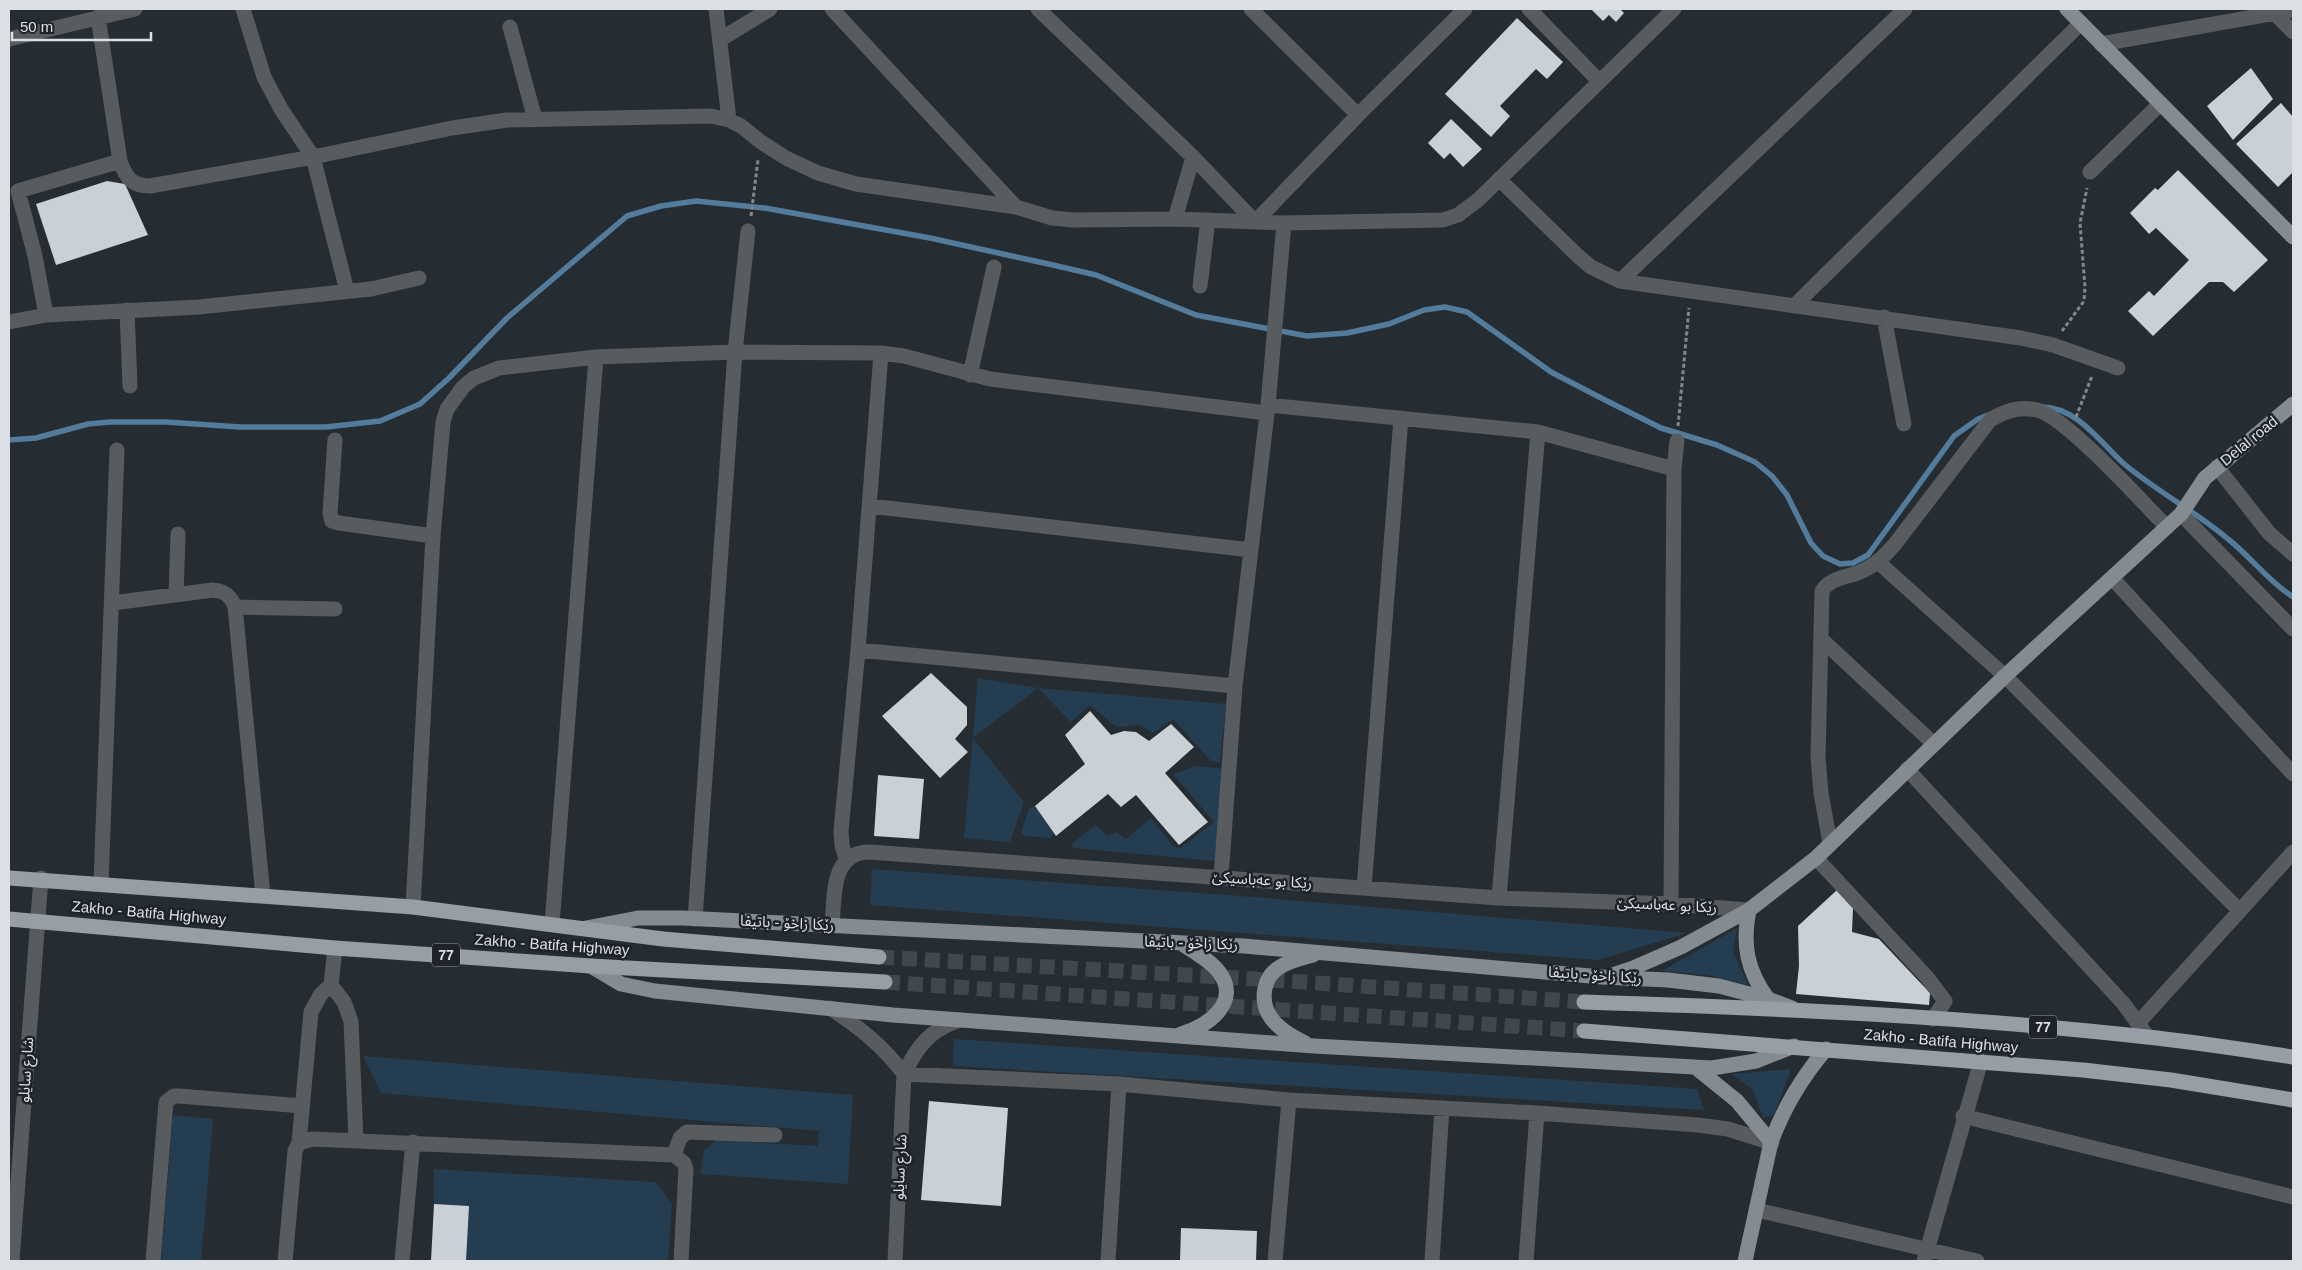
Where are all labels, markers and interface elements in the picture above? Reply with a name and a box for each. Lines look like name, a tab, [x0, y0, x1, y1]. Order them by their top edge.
scale bar	[12, 10, 151, 42]
text: 50 m	[20, 18, 53, 35]
street label: Delal road	[2217, 412, 2281, 469]
street label: رێكا بو عه‌باسيكێ	[1211, 868, 1313, 892]
street label: رێكا بو عه‌باسيكێ	[1616, 893, 1718, 917]
street label: Zakho - Batifa Highway	[71, 897, 228, 928]
street label: رێکا زاخۆ - باتیفا	[740, 912, 834, 934]
street label: Zakho - Batifa Highway	[474, 931, 630, 958]
street label: رێکا زاخۆ - باتیفا	[1144, 932, 1238, 954]
road number: 77	[432, 944, 460, 966]
street label: رێکا زاخۆ - باتیفا	[1548, 963, 1642, 987]
road number: 77	[2029, 1016, 2057, 1038]
street label: Zakho - Batifa Highway	[1863, 1025, 2020, 1056]
street label: شارع سايلو	[15, 1036, 40, 1104]
street label: شارع سايلو	[889, 1134, 914, 1200]

